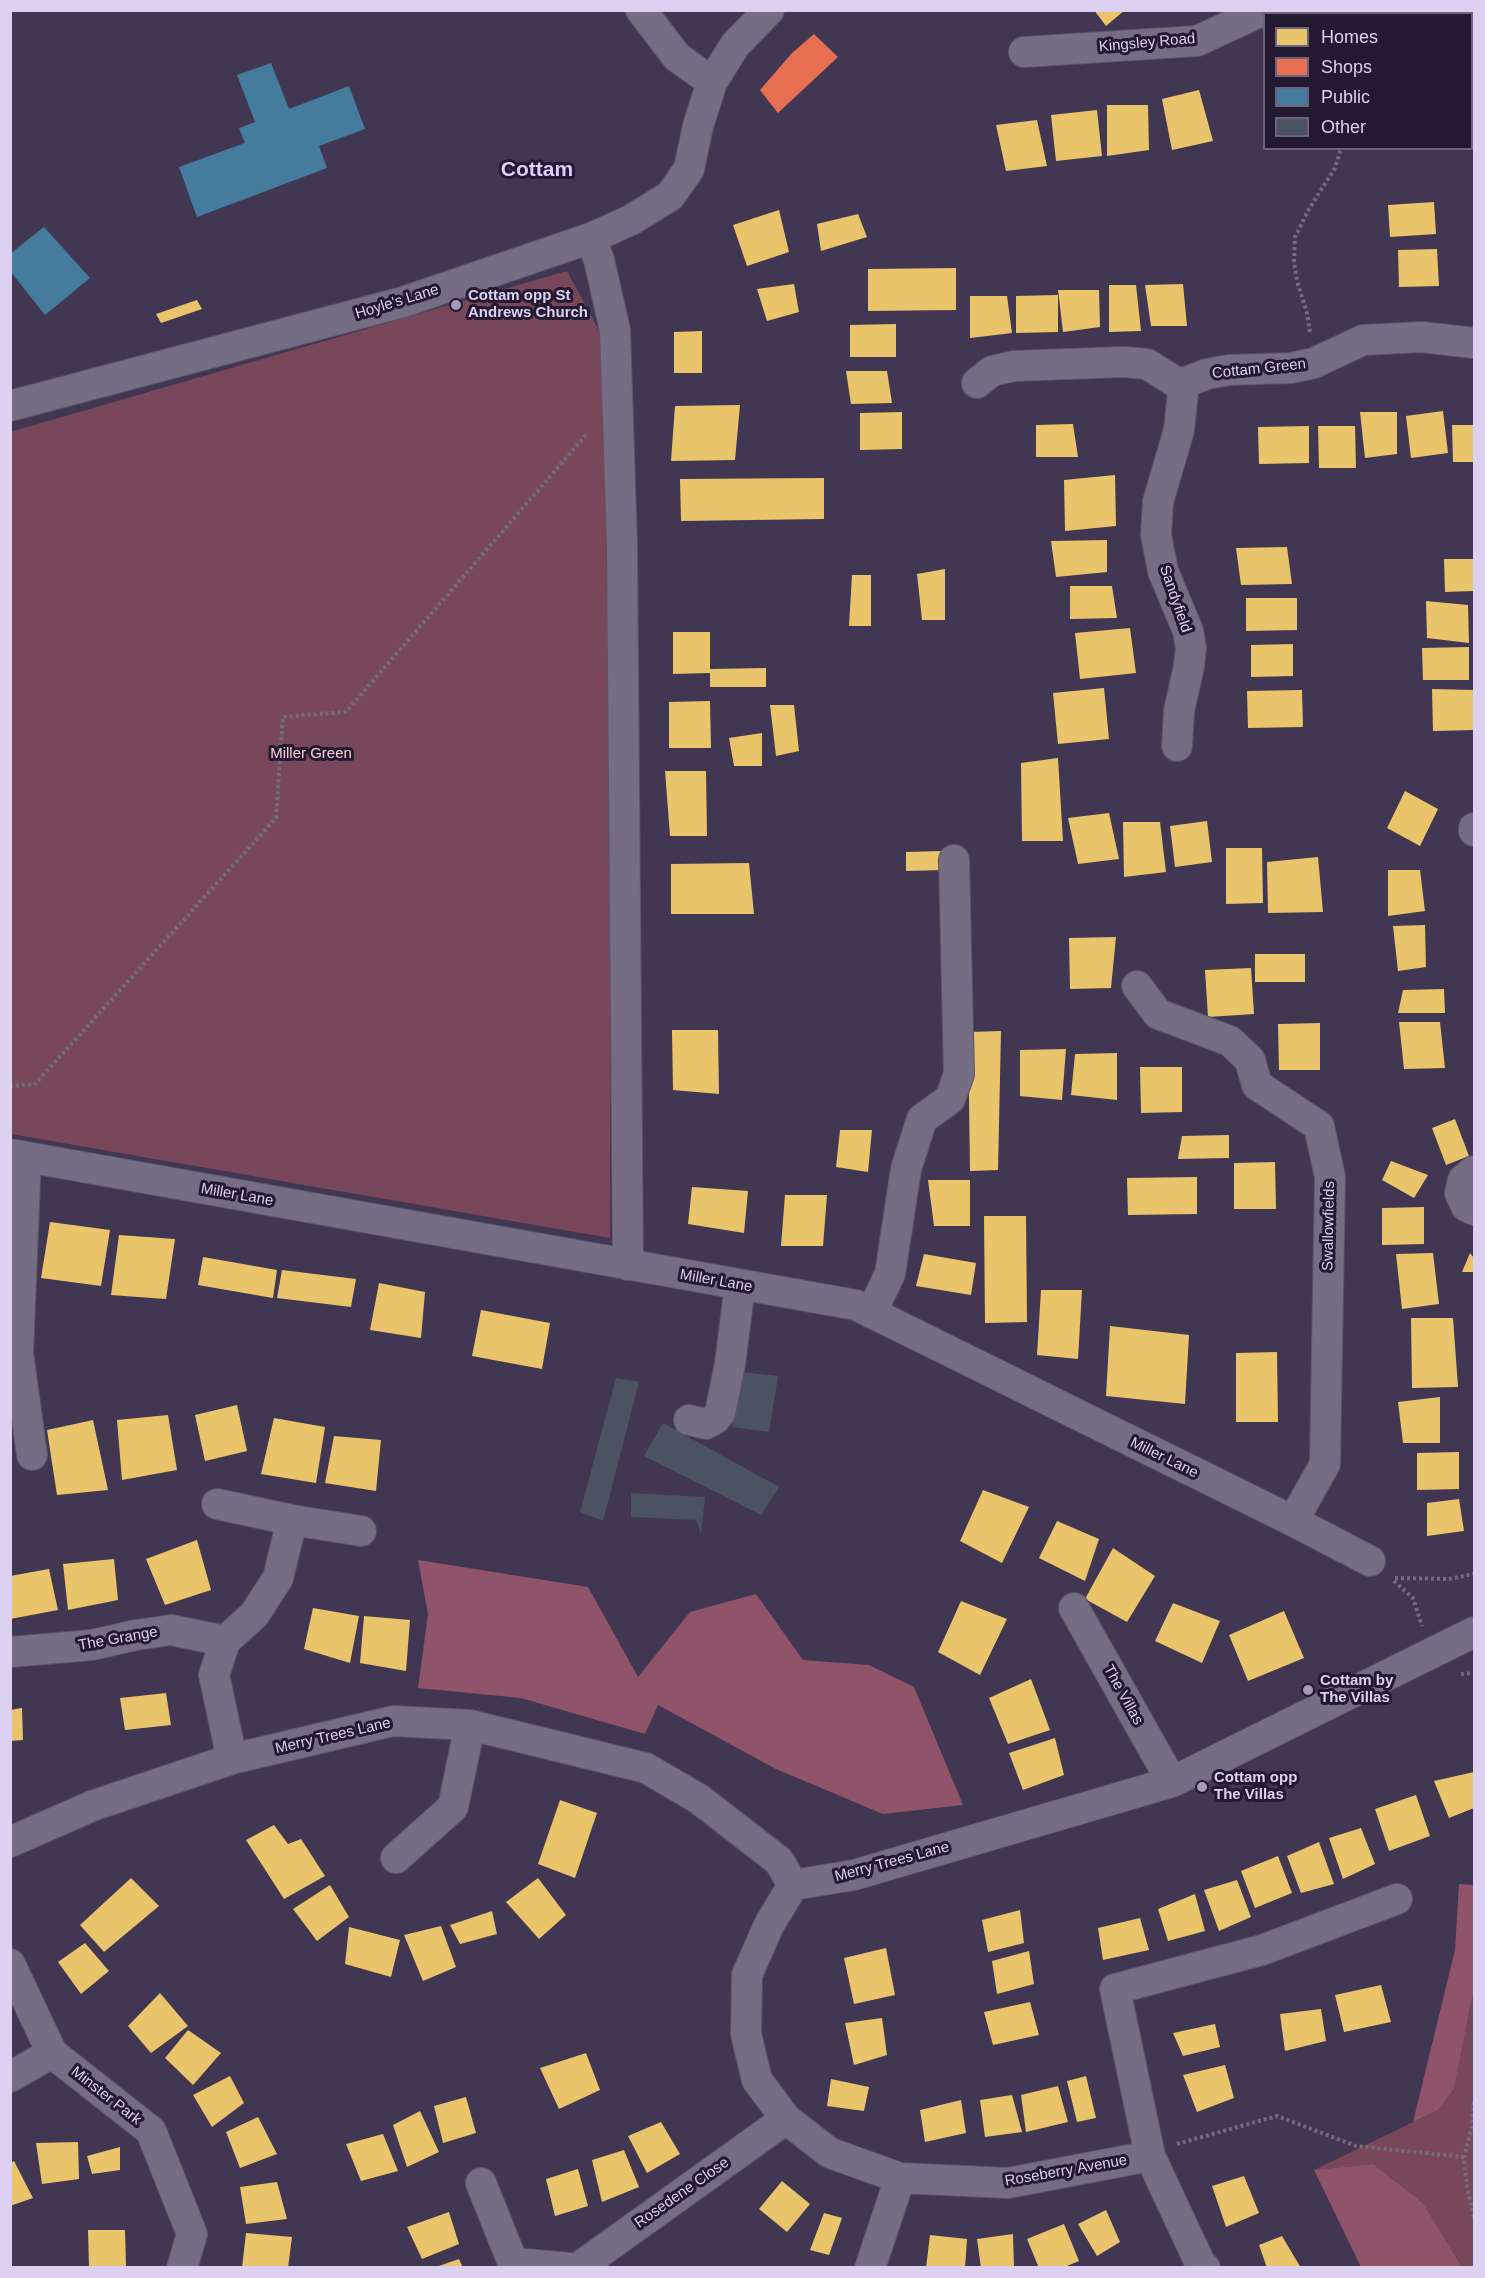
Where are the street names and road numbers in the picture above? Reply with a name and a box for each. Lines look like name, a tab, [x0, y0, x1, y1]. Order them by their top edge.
street label: Kingsley Road	[1098, 30, 1196, 56]
street label: Hoyle's Lane	[353, 281, 441, 323]
street label: Cottam Green	[1211, 355, 1307, 383]
street label: Sandyfield	[1155, 563, 1195, 635]
street label: Miller Lane	[199, 1180, 275, 1210]
street label: Swallowfields	[1319, 1181, 1339, 1271]
street label: Miller Lane	[678, 1266, 754, 1296]
street label: Miller Lane	[1127, 1434, 1201, 1482]
street label: The Grange	[77, 1623, 159, 1655]
street label: The Villas	[1099, 1662, 1147, 1728]
street label: Merry Trees Lane	[274, 1714, 392, 1758]
street label: Merry Trees Lane	[833, 1838, 951, 1886]
street label: Minster Park	[67, 2063, 145, 2129]
street label: Roseberry Avenue	[1003, 2151, 1129, 2191]
street label: Rosedene Close	[631, 2154, 733, 2232]

